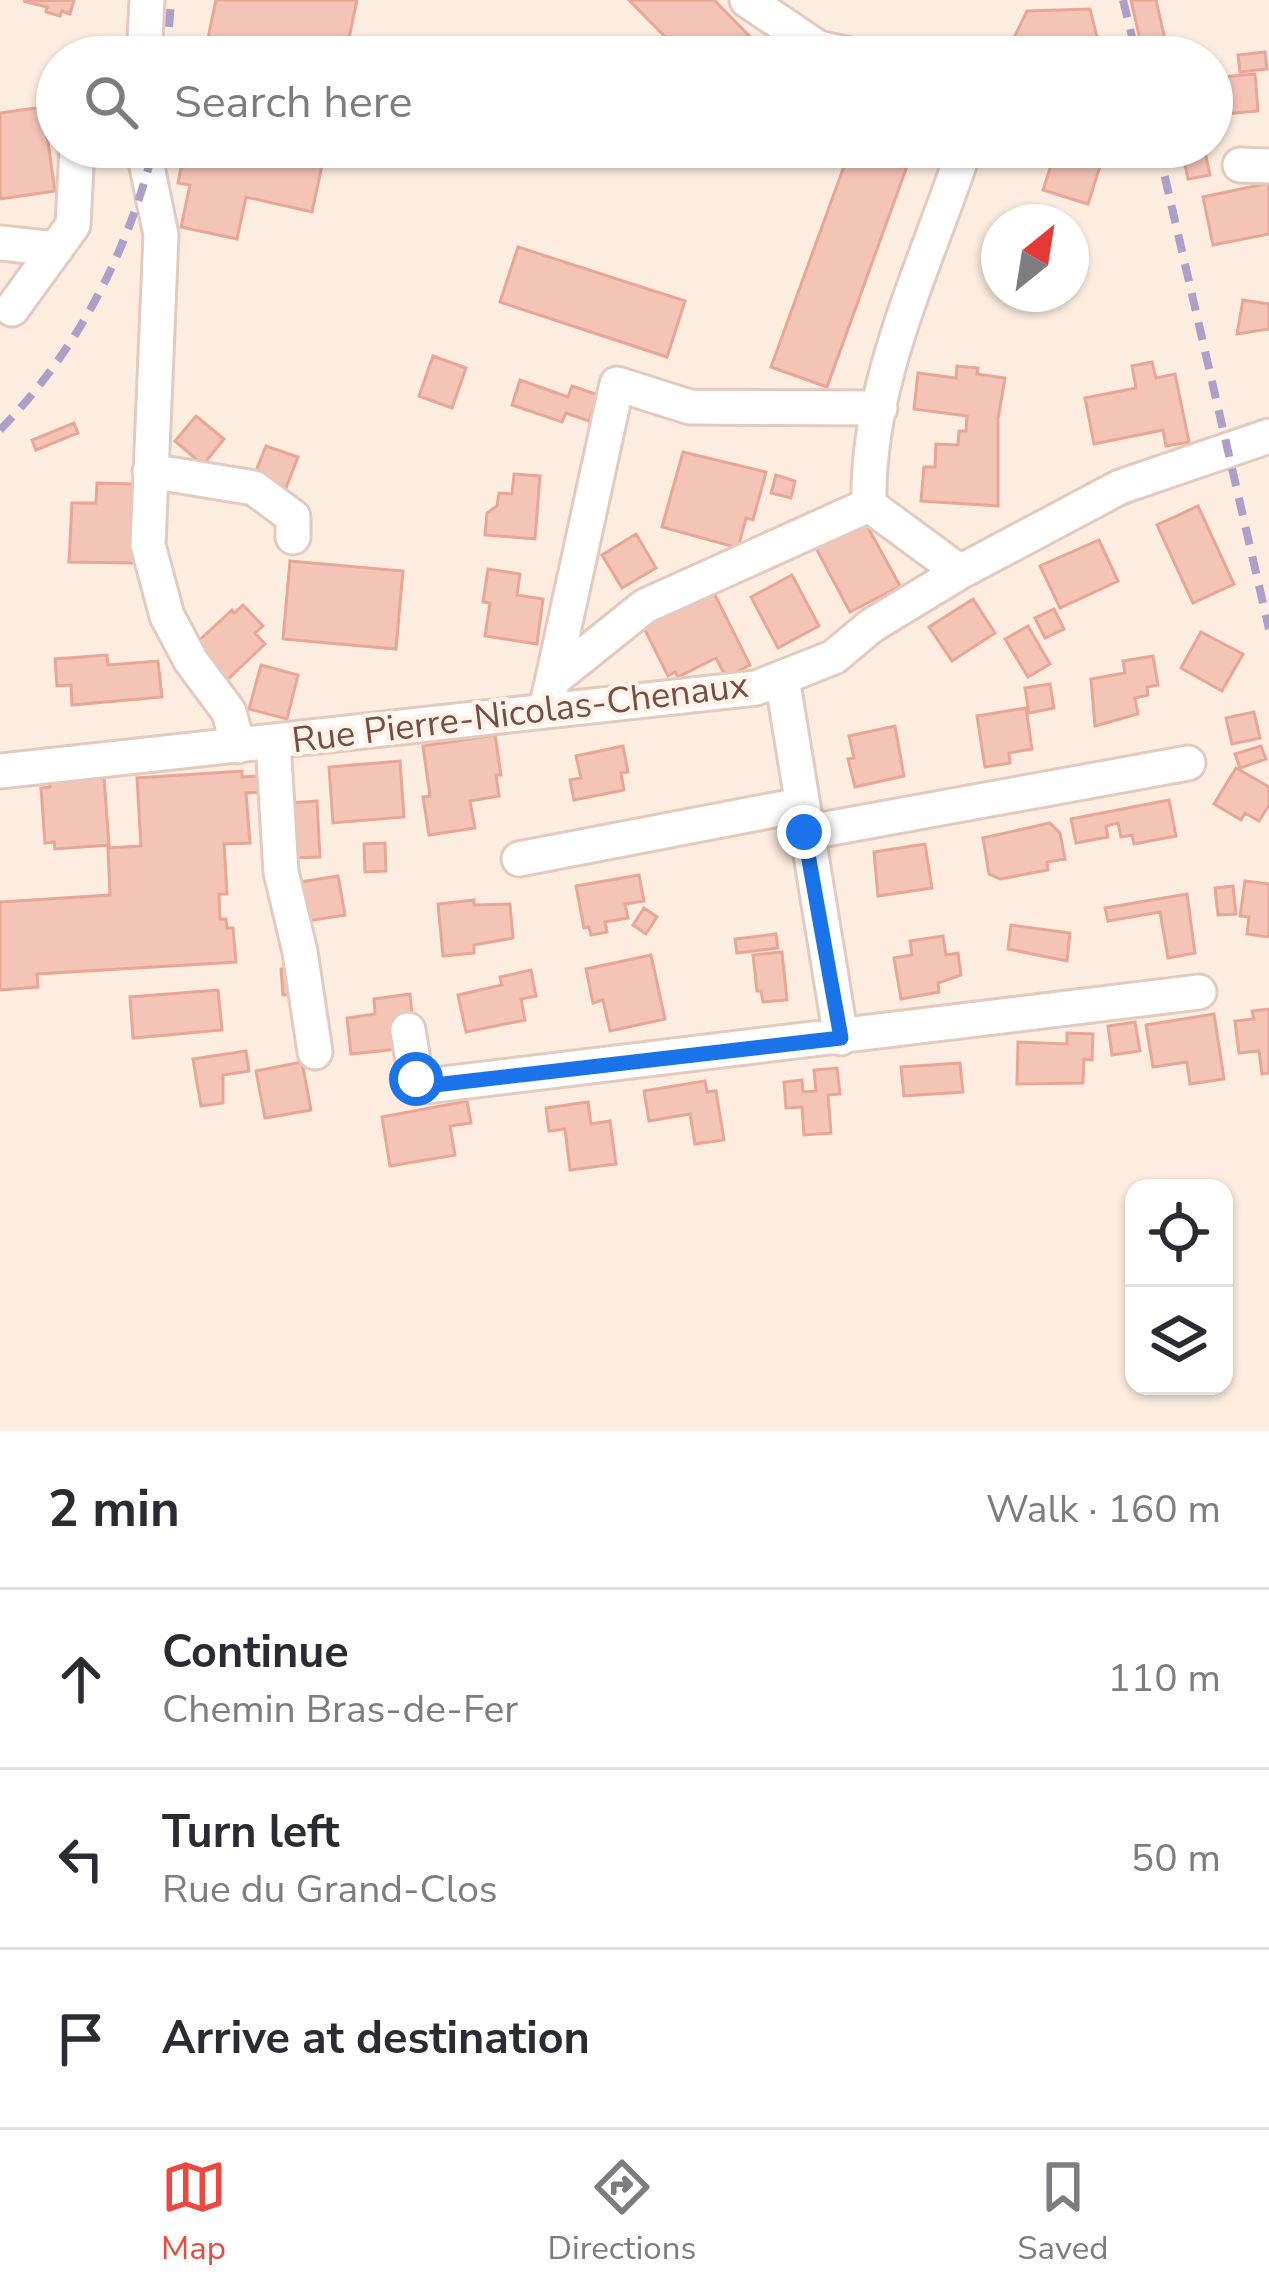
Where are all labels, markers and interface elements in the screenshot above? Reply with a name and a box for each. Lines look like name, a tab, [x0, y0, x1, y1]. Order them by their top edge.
search box	[36, 36, 1233, 168]
icon: search	[78, 69, 144, 135]
text: Search here	[174, 72, 413, 133]
north arrow	[981, 204, 1089, 312]
street label: Rue Pierre-Nicolas-Chenaux	[289, 661, 751, 765]
route end	[777, 805, 831, 859]
route start	[389, 1052, 443, 1106]
map controls	[1125, 1179, 1233, 1395]
button: locate	[1125, 1179, 1233, 1287]
button: layers	[1125, 1287, 1233, 1395]
text: 2 min	[48, 1474, 180, 1544]
text: Walk · 160 m	[986, 1483, 1221, 1536]
text: Continue	[162, 1622, 349, 1683]
icon: ahead	[48, 1646, 114, 1712]
text: 110 m	[1107, 1652, 1221, 1705]
text: Chemin Bras-de-Fer	[162, 1683, 518, 1736]
text: Turn left	[162, 1802, 340, 1863]
icon: left	[48, 1826, 114, 1892]
text: 50 m	[1131, 1832, 1221, 1885]
text: Rue du Grand-Clos	[162, 1863, 498, 1916]
icon: arrive	[48, 2006, 114, 2072]
text: Arrive at destination	[162, 2008, 590, 2069]
tab: Map	[161, 2154, 227, 2271]
tab: Directions	[548, 2154, 696, 2271]
tab: Saved	[1017, 2154, 1108, 2271]

